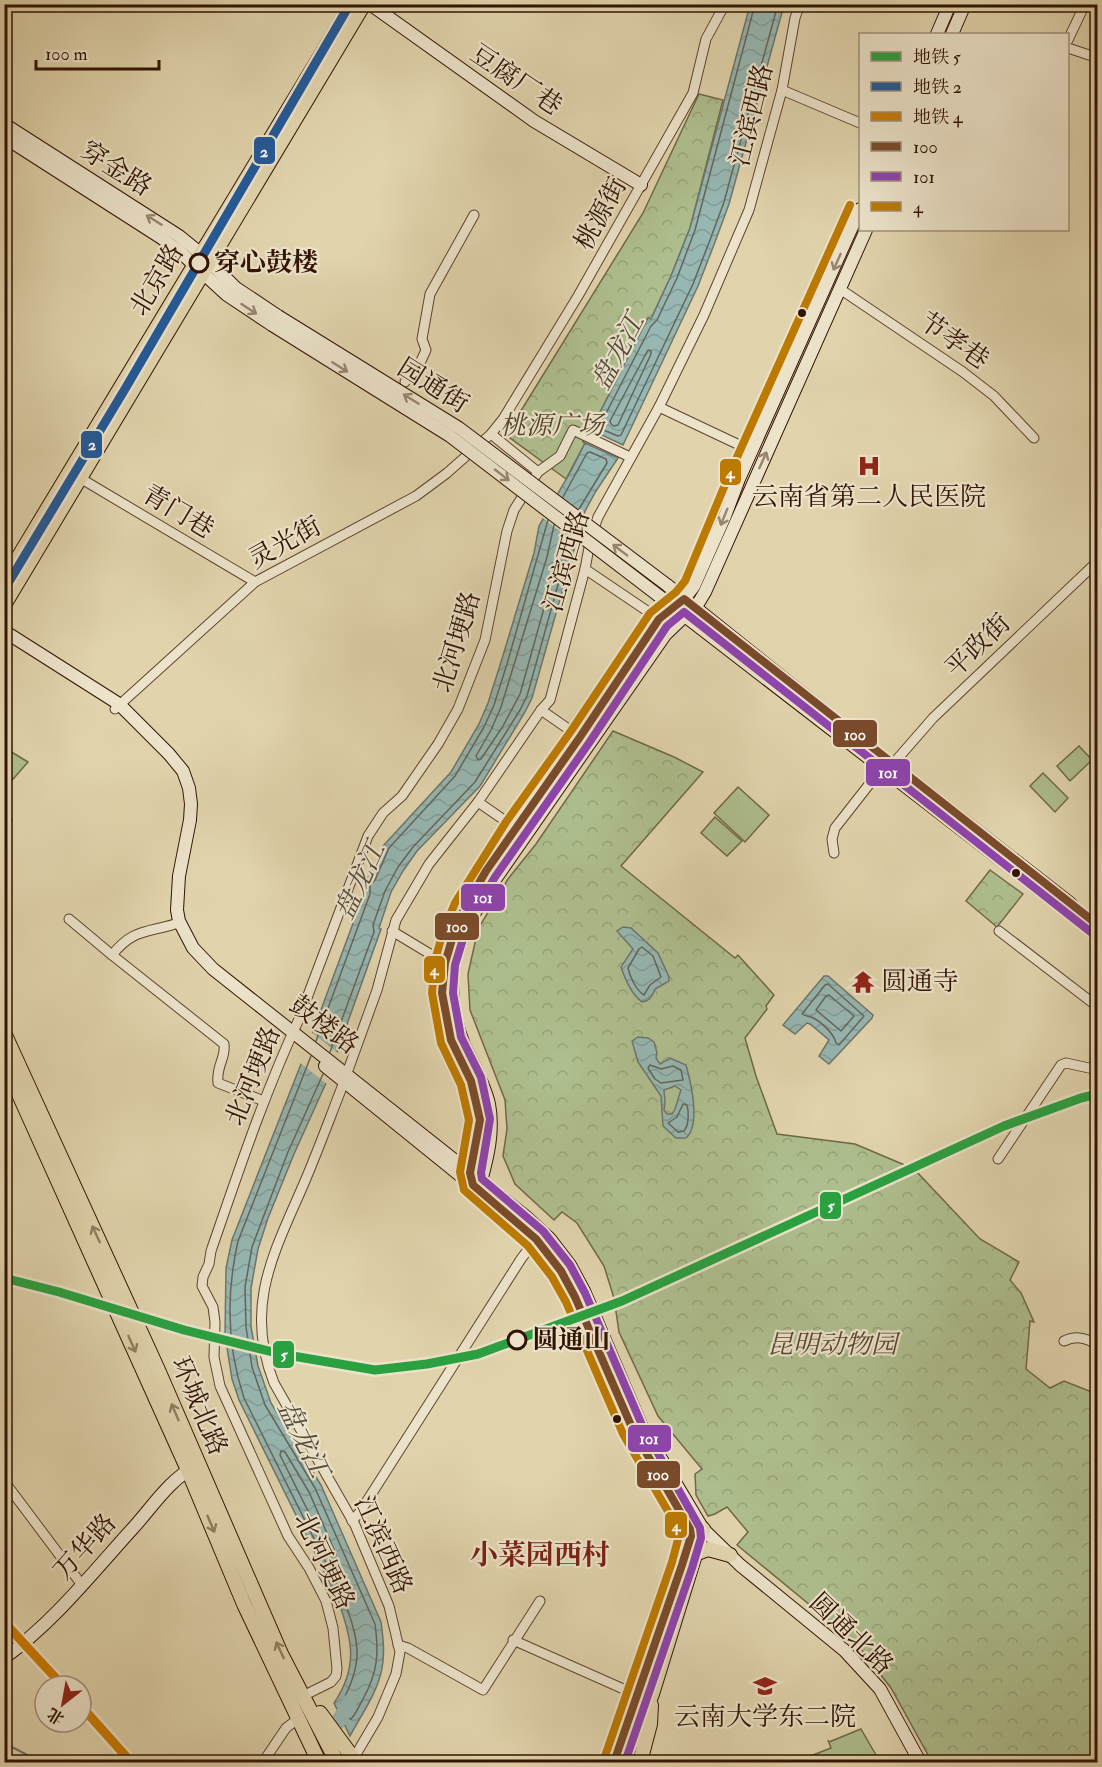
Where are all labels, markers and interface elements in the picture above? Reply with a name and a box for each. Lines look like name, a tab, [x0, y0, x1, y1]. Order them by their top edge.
scale bar	[36, 33, 159, 71]
legend	[859, 33, 1069, 231]
street label: 豆腐厂巷	[464, 38, 568, 122]
text: 100 m	[45, 43, 88, 66]
text: 地铁 5	[913, 46, 961, 69]
street label: 江滨西路	[724, 61, 780, 169]
text: 地铁 2	[913, 76, 962, 99]
text: 地铁 4	[913, 106, 964, 129]
street label: 穿金路	[74, 135, 158, 203]
line badge: 2	[253, 136, 276, 165]
text: 100	[913, 136, 938, 159]
text: 2	[260, 142, 268, 162]
text: 101	[913, 166, 935, 189]
street label: 桃源街	[568, 172, 634, 256]
text: 4	[913, 196, 924, 219]
one-way arrow	[145, 213, 162, 226]
street label: 北京路	[123, 238, 191, 322]
place label: 穿心鼓楼	[214, 247, 318, 279]
marker: 穿心鼓楼	[189, 253, 209, 273]
one-way arrow	[831, 253, 842, 271]
one-way arrow	[240, 303, 257, 316]
water label: 盘龙江	[584, 305, 653, 396]
street label: 节孝巷	[913, 306, 995, 376]
unlabelled marker	[796, 307, 808, 319]
street label: 园通街	[391, 352, 475, 420]
one-way arrow	[331, 360, 348, 373]
one-way arrow	[403, 393, 420, 406]
park label: 桃源广场	[500, 410, 606, 442]
line badge: 2	[80, 430, 103, 459]
text: 2	[88, 435, 96, 455]
one-way arrow	[758, 451, 769, 469]
hospital icon: 云南省第二人民医院	[856, 453, 882, 479]
line badge: 4	[719, 458, 742, 486]
text: 4	[725, 463, 736, 483]
one-way arrow	[493, 469, 509, 481]
street label: 青门巷	[136, 478, 220, 546]
place label: 云南省第二人民医院	[752, 481, 986, 513]
street label: 江滨西路	[537, 507, 597, 615]
one-way arrow	[718, 508, 729, 526]
street label: 灵光街	[243, 510, 327, 576]
one-way arrow	[613, 544, 629, 557]
street label: 北河埂路	[426, 588, 488, 696]
street label: 平政街	[939, 607, 1017, 685]
line badge: 100	[832, 719, 878, 748]
text: 100	[844, 725, 866, 745]
line badge: 101	[865, 758, 911, 787]
text: 101	[878, 763, 898, 783]
water label: 盘龙江	[328, 834, 394, 925]
unlabelled marker	[1010, 867, 1022, 879]
line badge: 101	[460, 883, 506, 912]
text: 101	[473, 888, 493, 908]
line badge: 100	[434, 912, 480, 941]
text: 100	[446, 917, 468, 937]
line badge: 4	[423, 955, 446, 984]
text: 4	[429, 960, 440, 980]
place label: 圆通寺	[881, 966, 959, 998]
temple icon: 圆通寺	[850, 969, 876, 995]
street label: 鼓楼路	[283, 989, 365, 1061]
street label: 北河埂路	[219, 1022, 287, 1130]
line badge: 5	[819, 1191, 842, 1220]
text: 5	[827, 1196, 835, 1216]
one-way arrow	[89, 1225, 101, 1243]
place label: 圆通山	[532, 1324, 610, 1356]
park label: 昆明动物园	[767, 1329, 901, 1361]
marker: 圆通山	[507, 1330, 527, 1350]
one-way arrow	[127, 1335, 138, 1353]
line badge: 5	[272, 1340, 295, 1369]
text: 5	[280, 1345, 288, 1365]
street label: 环城北路	[164, 1352, 234, 1460]
water label: 盘龙江	[270, 1395, 337, 1486]
one-way arrow	[169, 1403, 181, 1421]
unlabelled marker	[611, 1413, 623, 1425]
line badge: 101	[627, 1424, 672, 1453]
text: 101	[639, 1429, 659, 1449]
line badge: 100	[636, 1460, 681, 1489]
text: 100	[647, 1465, 669, 1485]
street label: 江滨西路	[347, 1491, 419, 1599]
street label: 万华路	[47, 1507, 123, 1587]
street label: 北河埂路	[287, 1507, 361, 1615]
line badge: 4	[664, 1511, 688, 1539]
one-way arrow	[206, 1514, 217, 1533]
text: 4	[671, 1516, 682, 1536]
district label: 小菜园西村	[470, 1538, 610, 1573]
street label: 圆通北路	[802, 1586, 900, 1682]
one-way arrow	[273, 1641, 285, 1659]
school or university icon: 云南大学东二院	[752, 1673, 778, 1699]
north arrow	[33, 1674, 93, 1734]
place label: 云南大学东二院	[674, 1701, 856, 1733]
text: 北	[44, 1703, 68, 1729]

